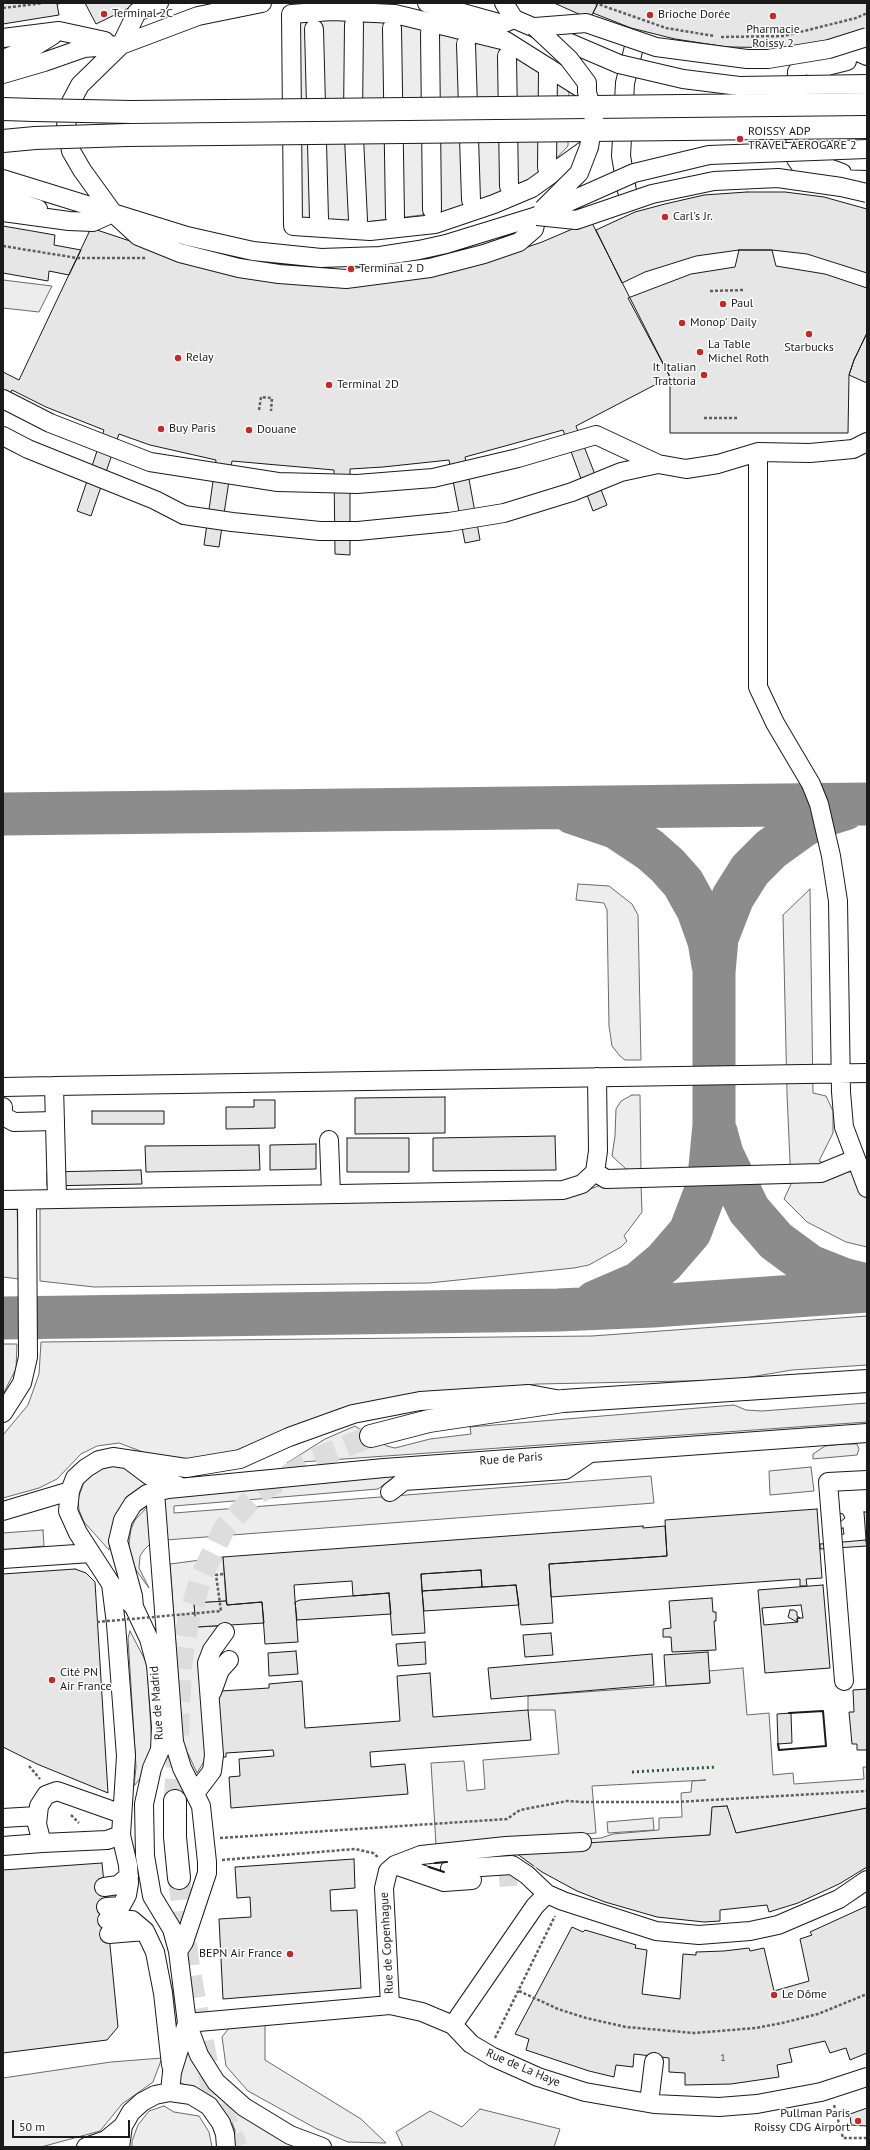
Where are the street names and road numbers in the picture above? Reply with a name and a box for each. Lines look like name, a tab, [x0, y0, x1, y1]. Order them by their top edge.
street label: Rue de Paris	[479, 1450, 543, 1468]
street label: Rue de Madrid	[147, 1665, 167, 1741]
street label: Rue de Copenhague	[377, 1892, 397, 1994]
street label: Rue de La Haye	[484, 2046, 562, 2090]

